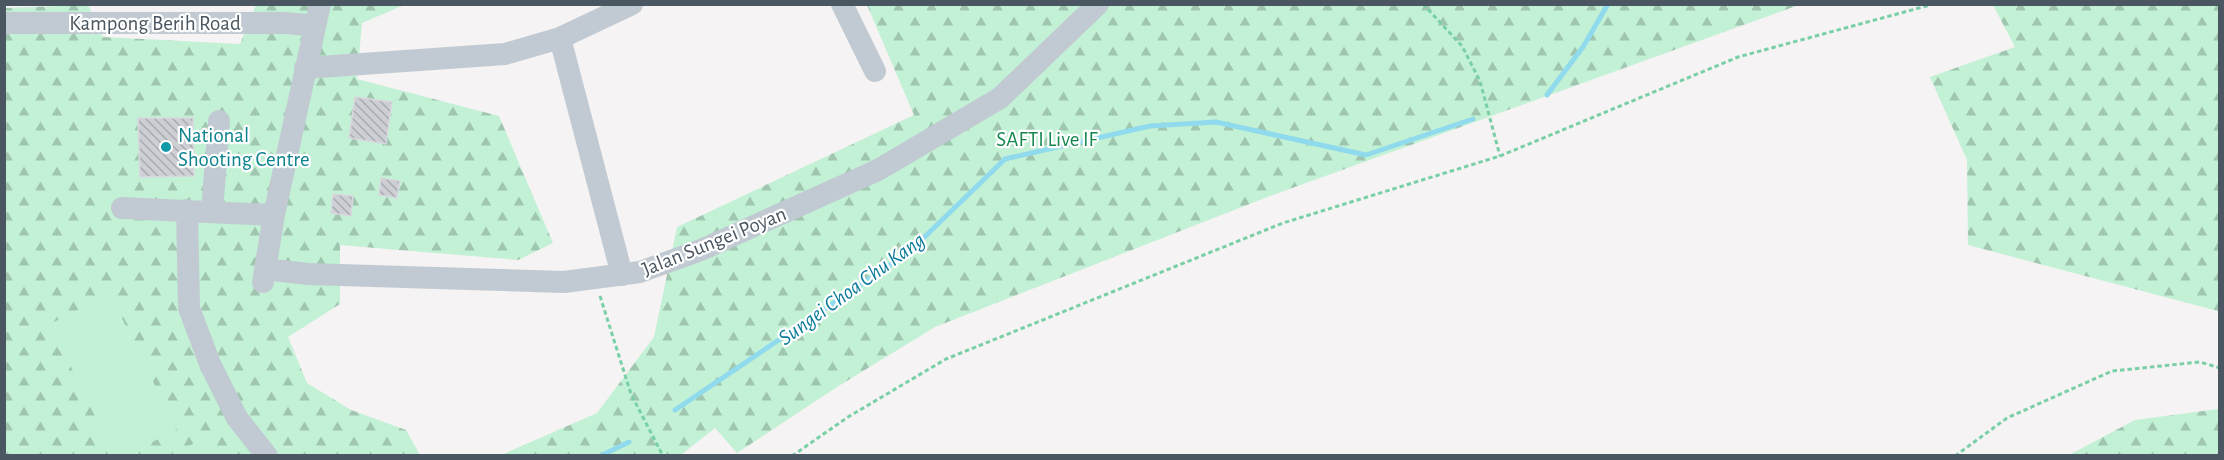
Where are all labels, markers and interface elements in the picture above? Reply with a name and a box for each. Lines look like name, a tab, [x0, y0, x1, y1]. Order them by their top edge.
street label: Kampong Berih Road	[69, 13, 241, 34]
place label: National Shooting Centre	[178, 125, 310, 170]
park label: SAFTI Live IF	[996, 129, 1099, 150]
marker: National Shooting Centre	[159, 140, 173, 154]
street label: Jalan Sungei Poyan	[639, 203, 789, 280]
water label: Sungei Choa Chu Kang	[774, 228, 929, 349]

